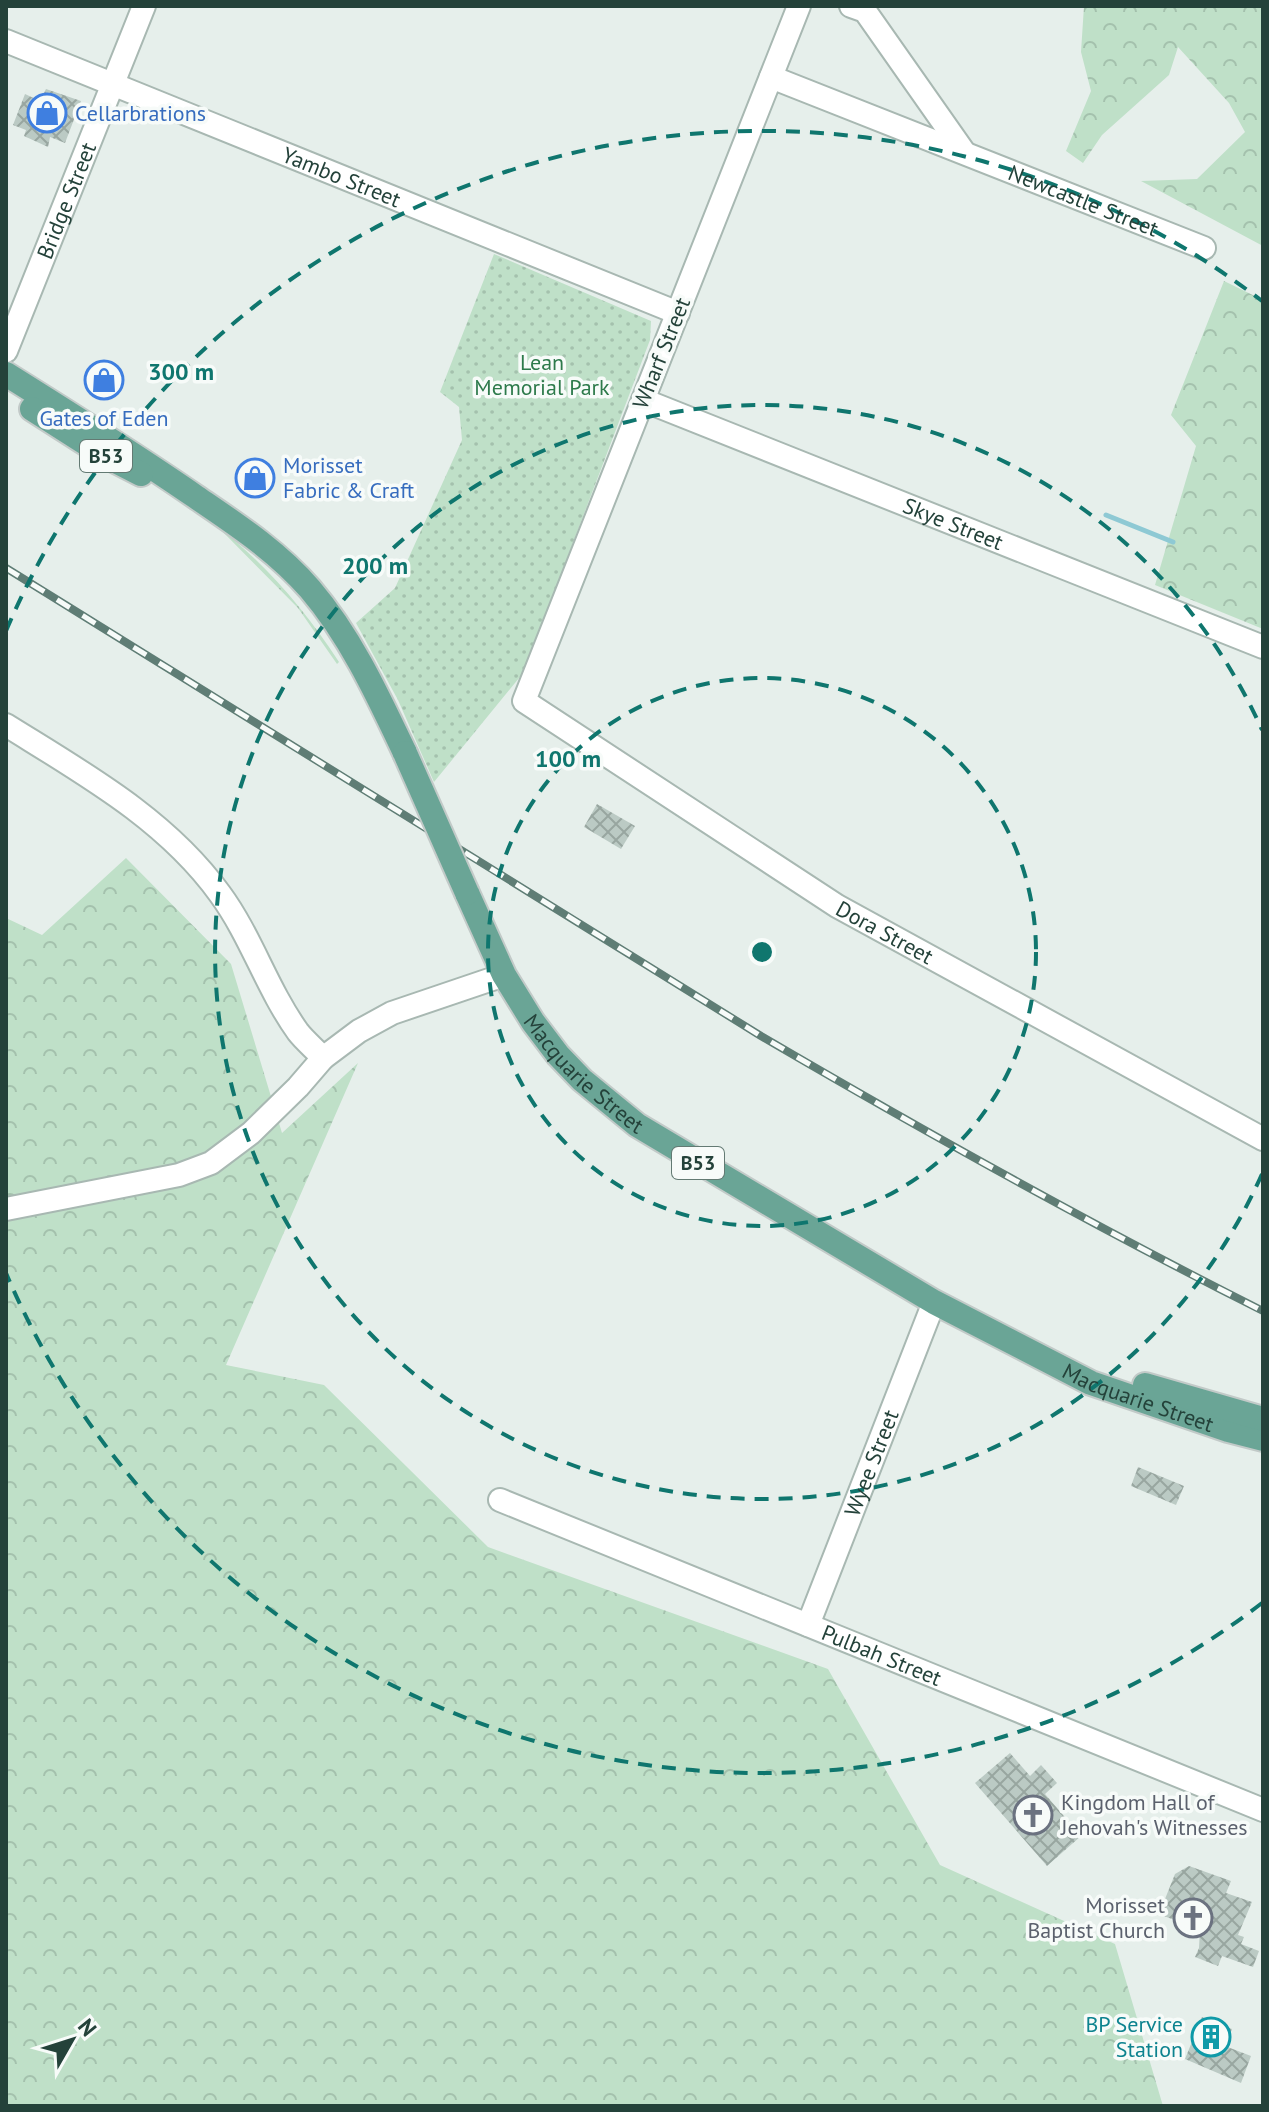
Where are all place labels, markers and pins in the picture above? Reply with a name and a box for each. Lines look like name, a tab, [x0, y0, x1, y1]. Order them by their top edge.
shop icon: Cellarbrations	[26, 92, 68, 134]
place label: Cellarbrations	[75, 99, 206, 127]
shop icon: Gates of Eden	[83, 359, 125, 401]
place label: Gates of Eden	[39, 404, 169, 432]
place label: Morisset Fabric & Craft	[283, 451, 415, 504]
shop icon: Morisset Fabric & Craft	[234, 457, 276, 499]
centre of rings	[748, 938, 776, 966]
place label: Kingdom Hall of Jehovah's Witnesses	[1060, 1788, 1248, 1841]
church icon: Kingdom Hall of Jehovah's Witnesses	[1012, 1794, 1054, 1836]
place label: Morisset Baptist Church	[1027, 1891, 1166, 1944]
church icon: Morisset Baptist Church	[1172, 1897, 1214, 1939]
place label: BP Service Station	[1085, 2010, 1183, 2063]
building icon: BP Service Station	[1190, 2016, 1232, 2058]

